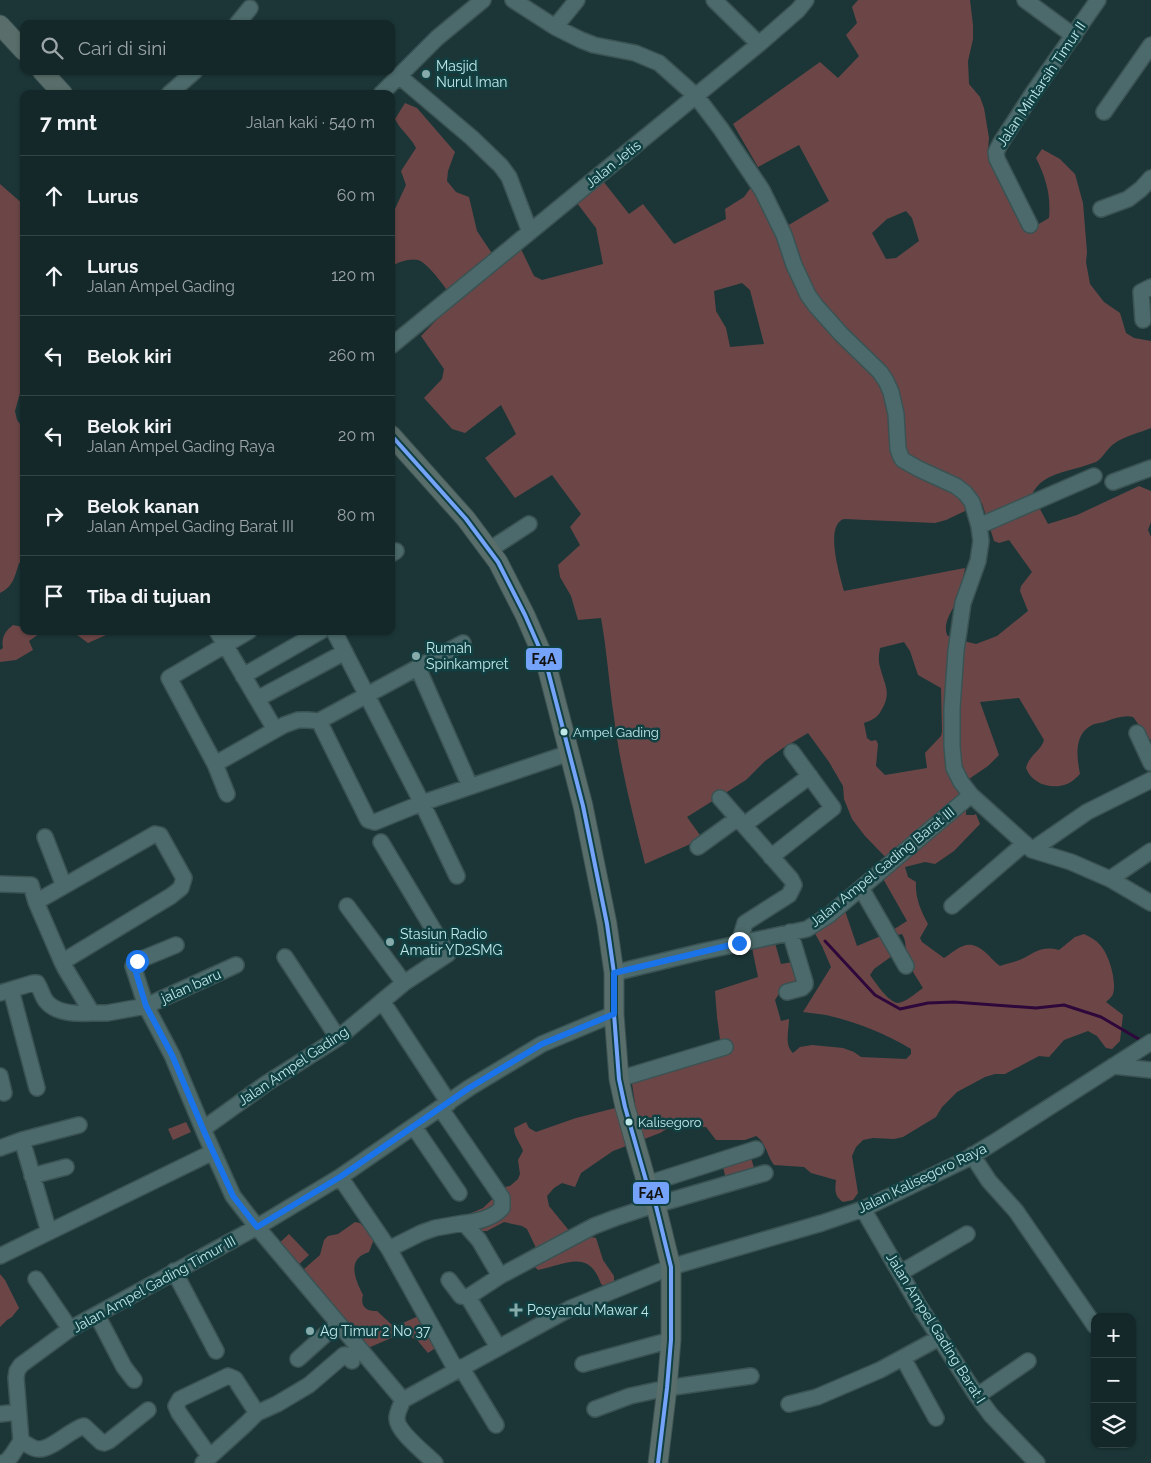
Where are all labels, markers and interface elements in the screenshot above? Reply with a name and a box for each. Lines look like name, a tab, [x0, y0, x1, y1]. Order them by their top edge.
street label: Jalan Mintarsih Timur II	[993, 19, 1089, 149]
search box	[20, 20, 395, 75]
icon: search	[38, 34, 66, 62]
text: Cari di sini	[78, 37, 166, 59]
place label: Masjid Nurul Iman	[436, 58, 507, 90]
marker: Masjid Nurul Iman	[420, 68, 432, 80]
text: 7 mnt	[40, 110, 97, 135]
text: Jalan kaki · 540 m	[246, 113, 375, 132]
street label: Jalan Jetis	[582, 137, 644, 191]
icon: ahead	[40, 182, 68, 210]
text: Lurus	[87, 185, 138, 207]
text: 60 m	[337, 186, 375, 205]
text: Lurus	[87, 255, 138, 277]
icon: ahead	[40, 262, 68, 290]
text: 120 m	[331, 266, 375, 285]
text: Jalan Ampel Gading	[87, 277, 235, 296]
icon: left	[40, 342, 68, 370]
text: Belok kiri	[87, 345, 172, 367]
text: 260 m	[328, 346, 375, 365]
text: Belok kiri	[87, 415, 172, 437]
icon: left	[40, 422, 68, 450]
text: 20 m	[338, 426, 375, 445]
text: Jalan Ampel Gading Raya	[87, 437, 275, 456]
text: Belok kanan	[87, 495, 199, 517]
icon: right	[40, 502, 68, 530]
text: 80 m	[337, 506, 375, 525]
text: Jalan Ampel Gading Barat III	[87, 517, 294, 536]
icon: arrive	[40, 582, 68, 610]
text: Tiba di tujuan	[87, 585, 211, 607]
place label: Rumah Spinkampret	[426, 640, 509, 672]
line badge: F4A	[525, 647, 563, 671]
marker: Rumah Spinkampret	[410, 650, 422, 662]
text: F4A	[532, 651, 557, 667]
place label: Ampel Gading	[573, 725, 659, 740]
marker: Ampel Gading	[559, 727, 569, 737]
street label: Jalan Ampel Gading Barat III	[807, 804, 957, 930]
place label: Stasiun Radio Amatir YD2SMG	[400, 926, 503, 958]
route end	[728, 932, 751, 955]
marker: Stasiun Radio Amatir YD2SMG	[384, 936, 396, 948]
route start	[126, 950, 149, 973]
street label: jalan baru	[157, 966, 223, 1007]
street label: Jalan Ampel Gading	[235, 1023, 351, 1109]
place label: Kalisegoro	[638, 1115, 702, 1130]
marker: Kalisegoro	[624, 1117, 634, 1127]
street label: Jalan Kalisegoro Raya	[855, 1140, 989, 1216]
line badge: F4A	[632, 1181, 670, 1205]
text: F4A	[639, 1185, 664, 1201]
street label: Jalan Ampel Gading Timur III	[70, 1232, 238, 1336]
street label: Jalan Ampel Gading Barat I	[883, 1250, 989, 1406]
place label: Posyandu Mawar 4	[527, 1302, 649, 1318]
marker: Posyandu Mawar 4	[509, 1303, 523, 1317]
map controls	[1091, 1313, 1136, 1448]
button: +	[1091, 1313, 1136, 1358]
place label: Ag Timur 2 No 37	[320, 1323, 431, 1339]
marker: Ag Timur 2 No 37	[304, 1325, 316, 1337]
button: −	[1091, 1358, 1136, 1403]
button: layers	[1091, 1403, 1136, 1448]

